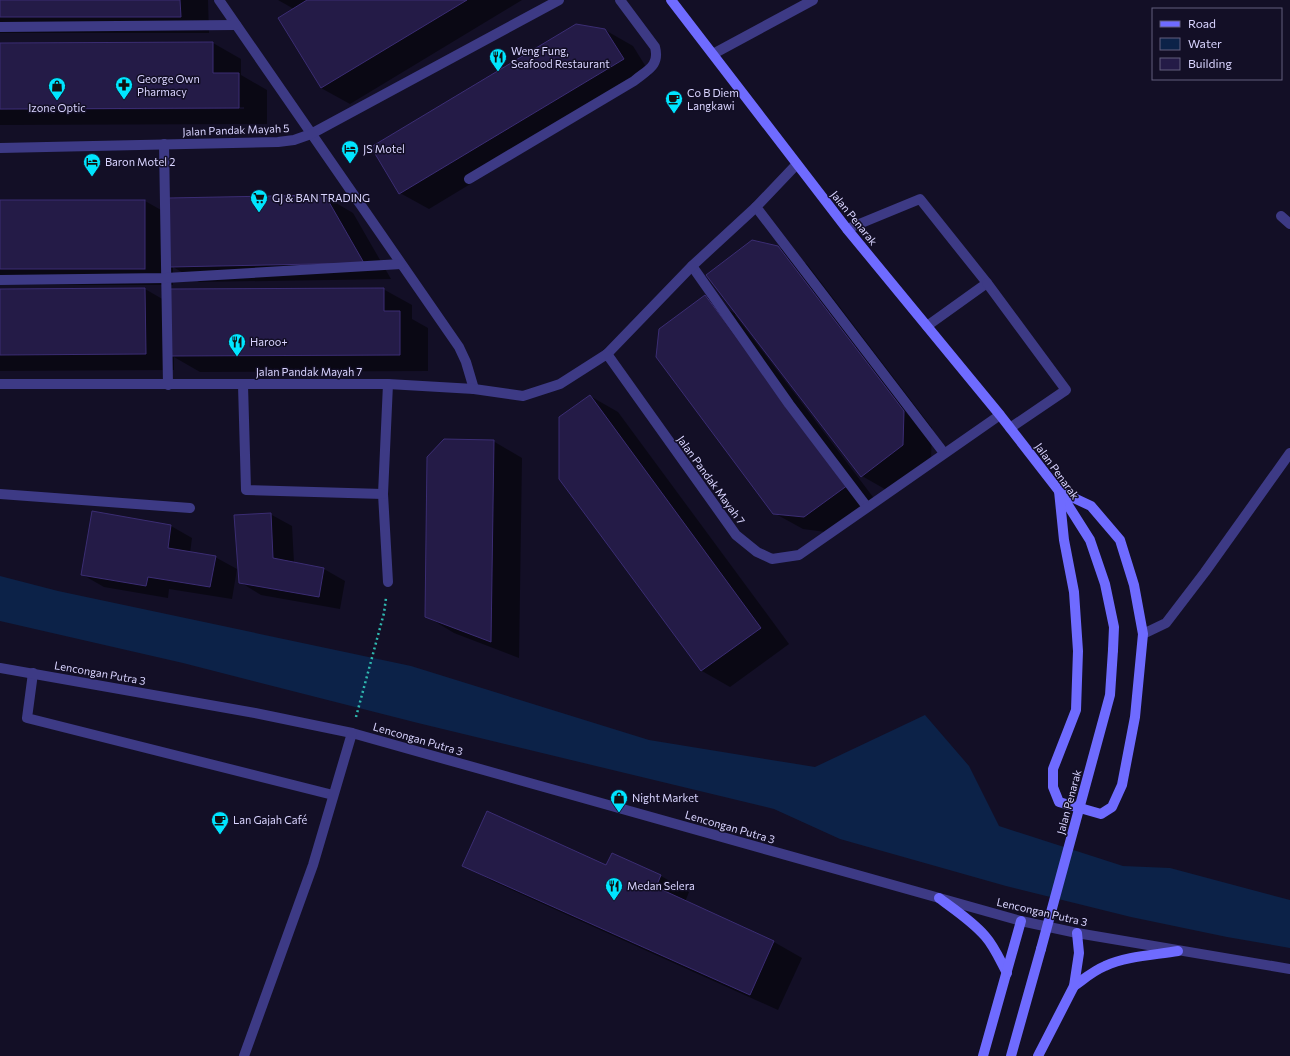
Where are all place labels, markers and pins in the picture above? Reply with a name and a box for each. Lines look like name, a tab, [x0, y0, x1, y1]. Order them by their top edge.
place label: Weng Fung, Seafood Restaurant	[511, 44, 610, 70]
restaurant icon: Weng Fung, Seafood Restaurant	[488, 47, 508, 72]
place label: George Own Pharmacy	[137, 72, 200, 98]
pharmacy icon: George Own Pharmacy	[114, 75, 134, 100]
shop icon: Izone Optic	[47, 76, 67, 101]
place label: Co B Diem Langkawi	[687, 86, 739, 112]
cafe icon: Co B Diem Langkawi	[664, 89, 684, 114]
place label: Izone Optic	[28, 101, 86, 114]
hotel icon: JS Motel	[340, 139, 360, 164]
place label: JS Motel	[363, 142, 405, 156]
hotel icon: Baron Motel 2	[82, 152, 102, 177]
place label: Baron Motel 2	[105, 155, 175, 168]
supermarket icon: GJ & BAN TRADING	[249, 188, 269, 213]
place label: GJ & BAN TRADING	[272, 191, 370, 205]
restaurant icon: Haroo+	[227, 332, 247, 357]
place label: Haroo+	[250, 335, 288, 348]
shop icon: Night Market	[609, 788, 629, 813]
place label: Night Market	[632, 791, 699, 804]
cafe icon: Lan Gajah Café	[210, 810, 230, 835]
place label: Lan Gajah Café	[233, 813, 308, 826]
restaurant icon: Medan Selera	[604, 876, 624, 901]
place label: Medan Selera	[627, 879, 695, 892]

